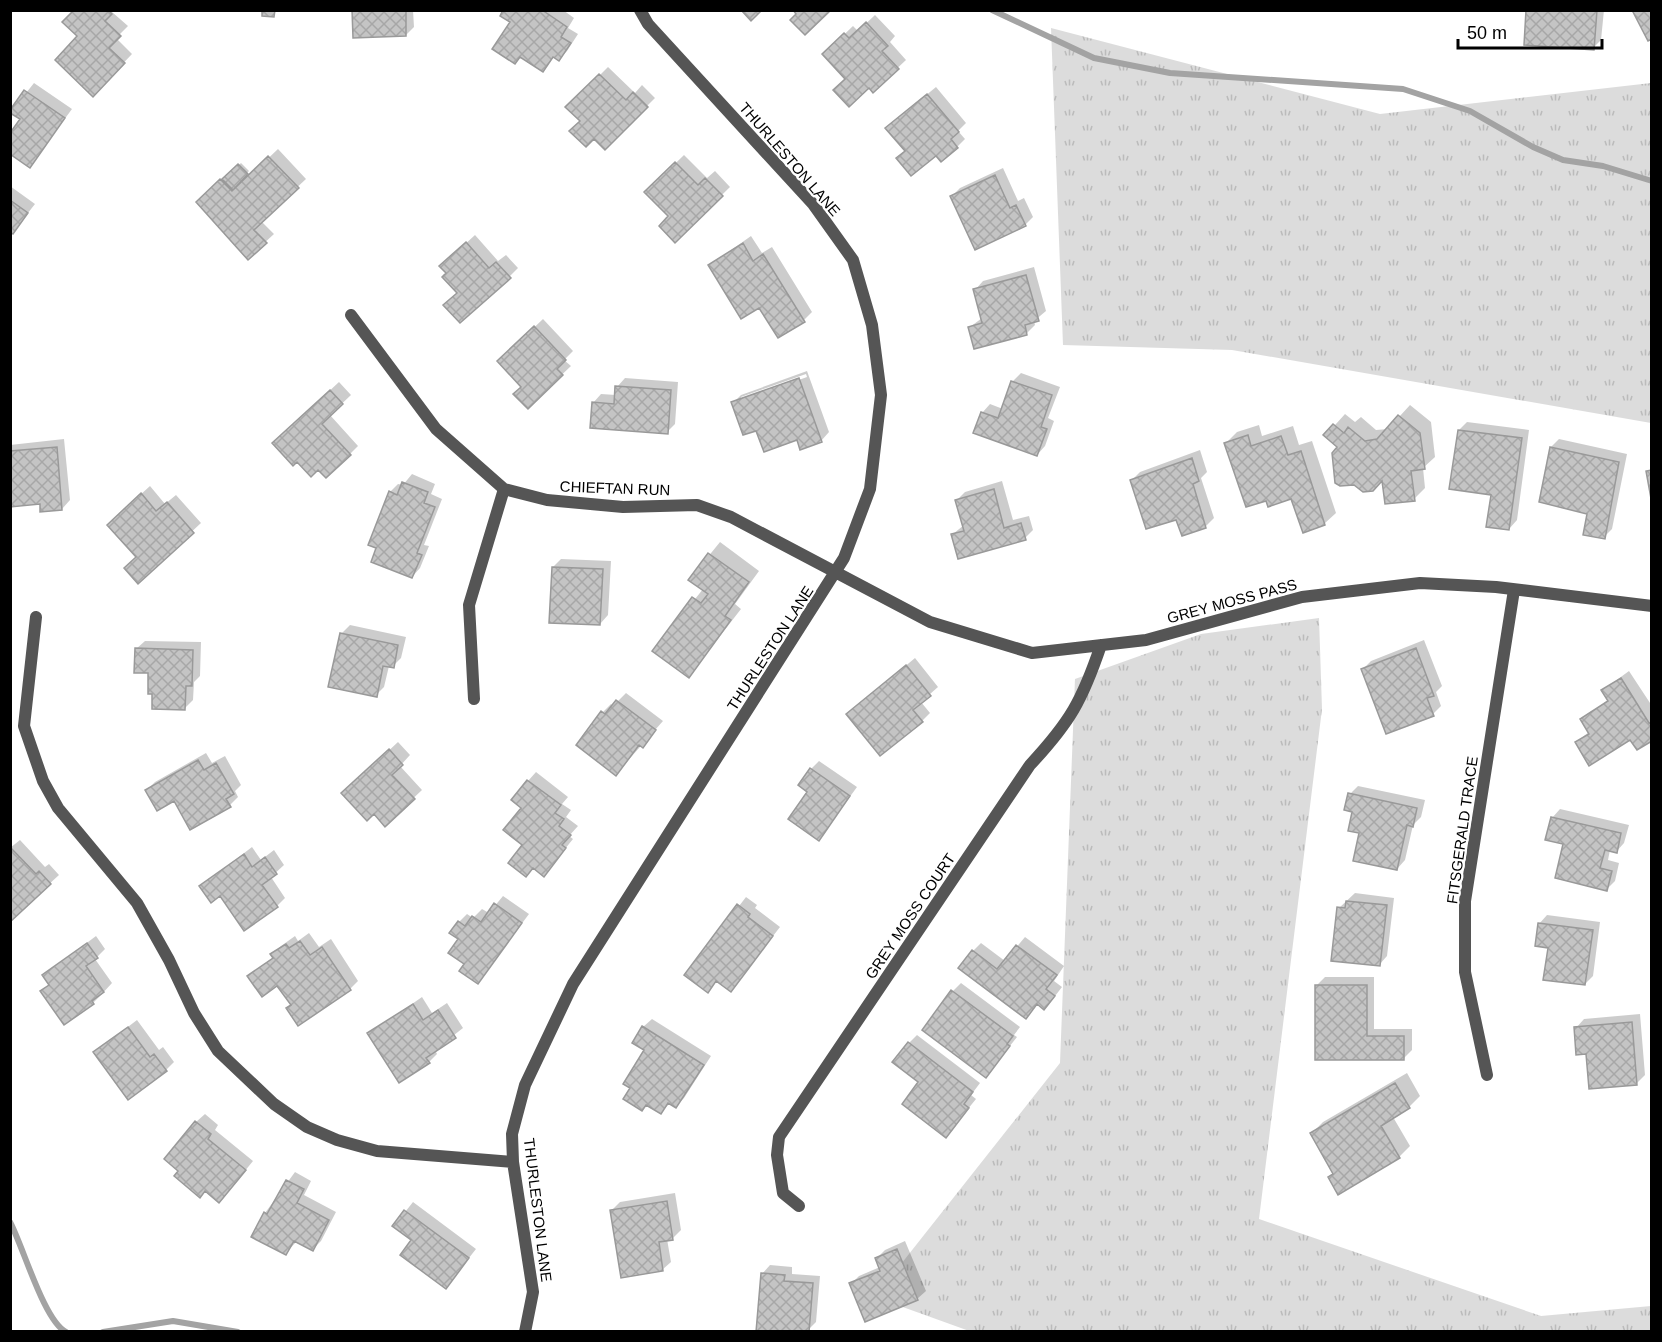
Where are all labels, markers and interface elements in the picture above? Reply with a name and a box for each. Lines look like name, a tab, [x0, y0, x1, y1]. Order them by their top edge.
scale bar	[1458, 12, 1602, 50]
text: 50 m	[1467, 23, 1507, 43]
street label: THURLESTON LANE	[736, 99, 844, 219]
street label: CHIEFTAN RUN	[559, 478, 671, 498]
street label: GREY MOSS PASS	[1165, 575, 1299, 627]
street label: THURLESTON LANE	[723, 583, 817, 713]
street label: FITSGERALD TRACE	[1443, 755, 1481, 905]
street label: GREY MOSS COURT	[862, 850, 958, 982]
street label: THURLESTON LANE	[521, 1137, 555, 1283]

